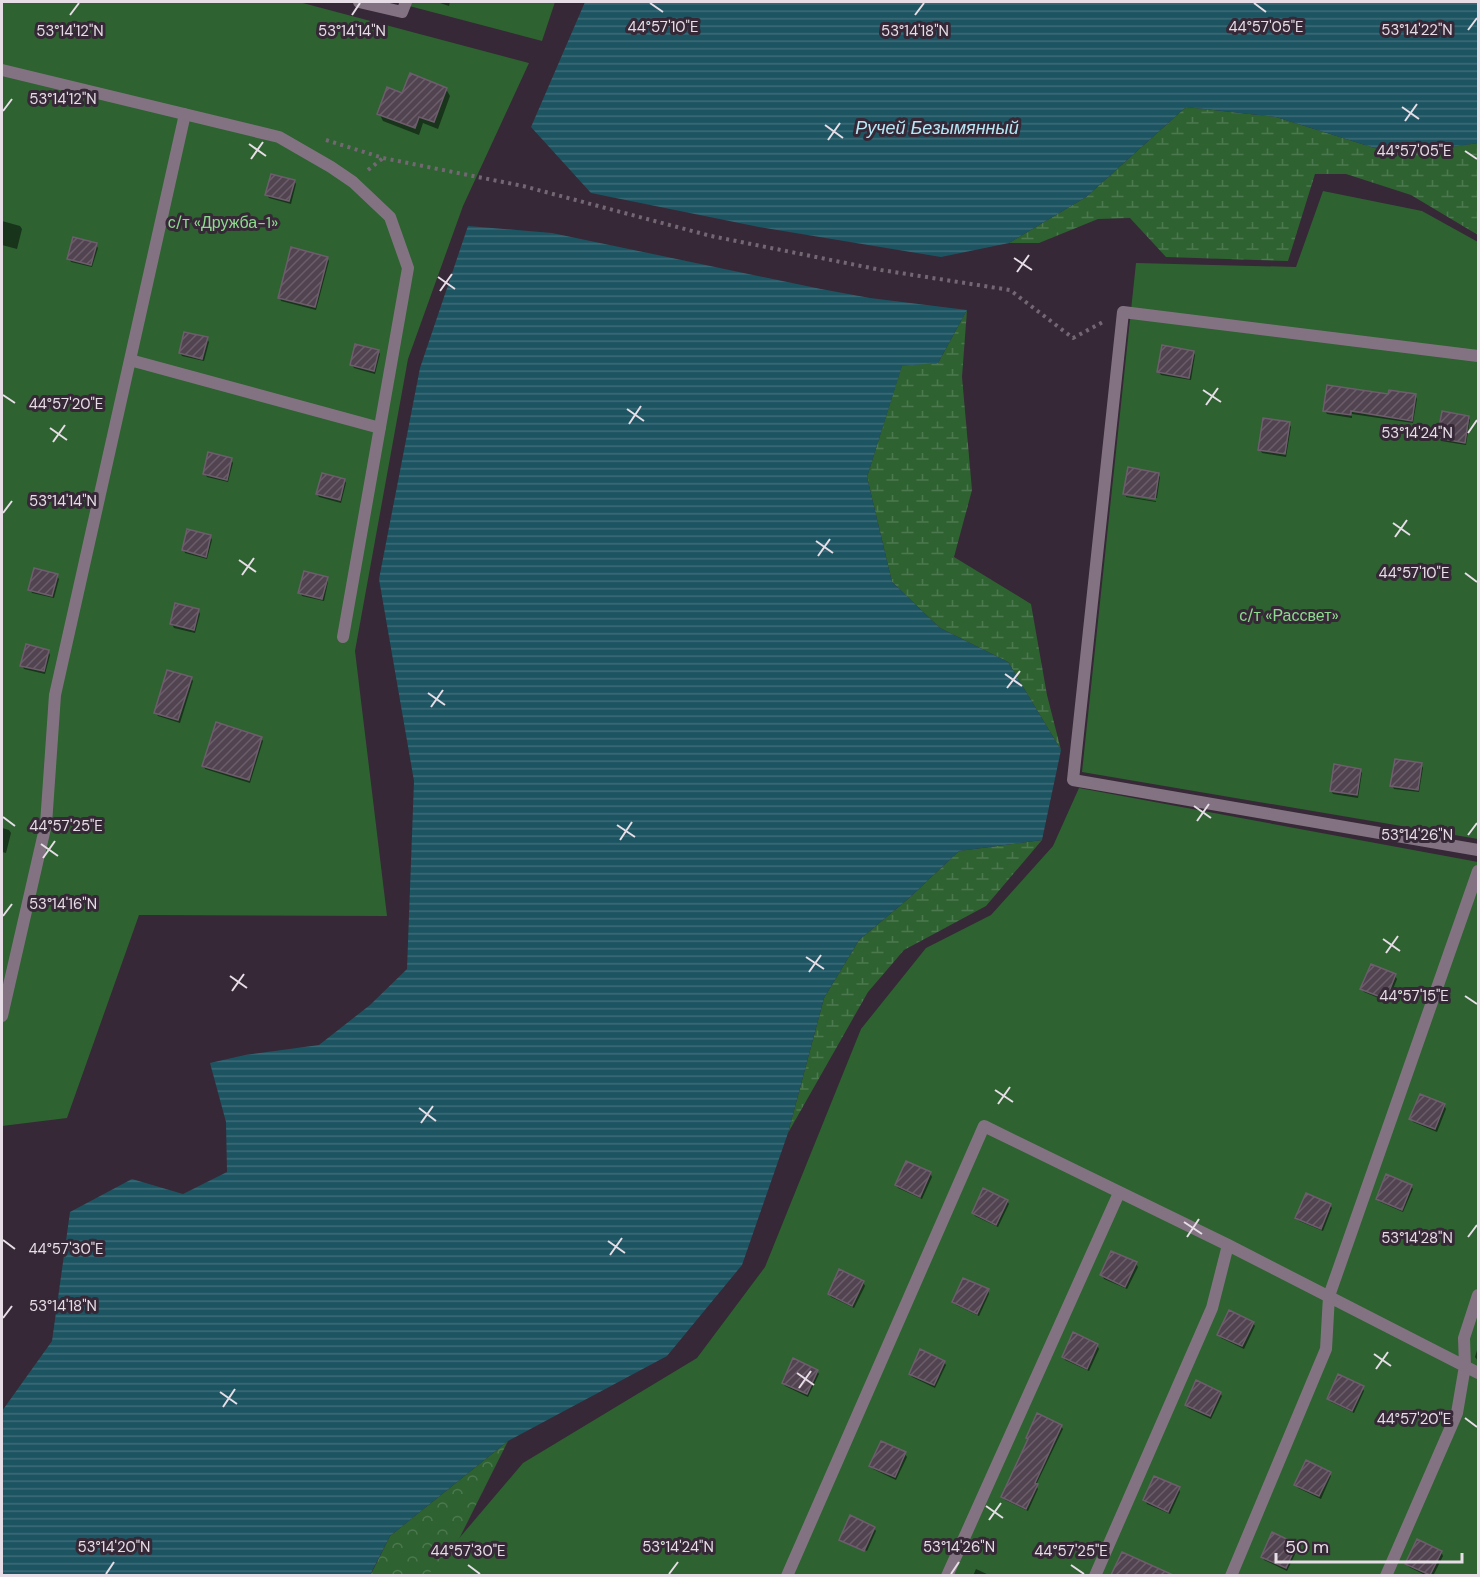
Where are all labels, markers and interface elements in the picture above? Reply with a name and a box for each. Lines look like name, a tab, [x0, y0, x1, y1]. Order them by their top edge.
text: 44°57'10"E	[628, 17, 698, 37]
text: 44°57'05"E	[1228, 17, 1304, 37]
text: 53°14'22"N	[1381, 20, 1453, 40]
text: 53°14'12"N	[36, 21, 104, 41]
text: 53°14'14"N	[318, 21, 386, 41]
text: 53°14'18"N	[881, 21, 949, 41]
text: 53°14'12"N	[29, 89, 97, 109]
water label: Ручей Безымянный	[855, 116, 1019, 140]
text: 44°57'05"E	[1376, 141, 1452, 161]
park label: с/т «Дружба-1»	[168, 212, 278, 233]
text: 44°57'20"E	[29, 394, 103, 414]
text: 53°14'24"N	[1381, 423, 1453, 443]
text: 53°14'14"N	[29, 491, 97, 511]
text: 44°57'10"E	[1379, 563, 1449, 583]
park label: с/т «Рассвет»	[1239, 605, 1339, 626]
text: 44°57'25"E	[29, 816, 103, 836]
text: 53°14'26"N	[1381, 825, 1453, 845]
text: 53°14'16"N	[29, 894, 97, 914]
text: 44°57'15"E	[1379, 986, 1449, 1006]
text: 53°14'28"N	[1381, 1228, 1453, 1248]
text: 44°57'30"E	[28, 1239, 104, 1259]
text: 53°14'18"N	[29, 1296, 97, 1316]
text: 44°57'20"E	[1377, 1409, 1451, 1429]
scale bar	[1276, 1526, 1462, 1564]
text: 50 m	[1285, 1535, 1329, 1559]
text: 53°14'20"N	[78, 1537, 150, 1557]
text: 53°14'24"N	[642, 1537, 714, 1557]
text: 53°14'26"N	[923, 1537, 995, 1557]
text: 44°57'30"E	[430, 1541, 506, 1561]
text: 44°57'25"E	[1034, 1541, 1108, 1561]

